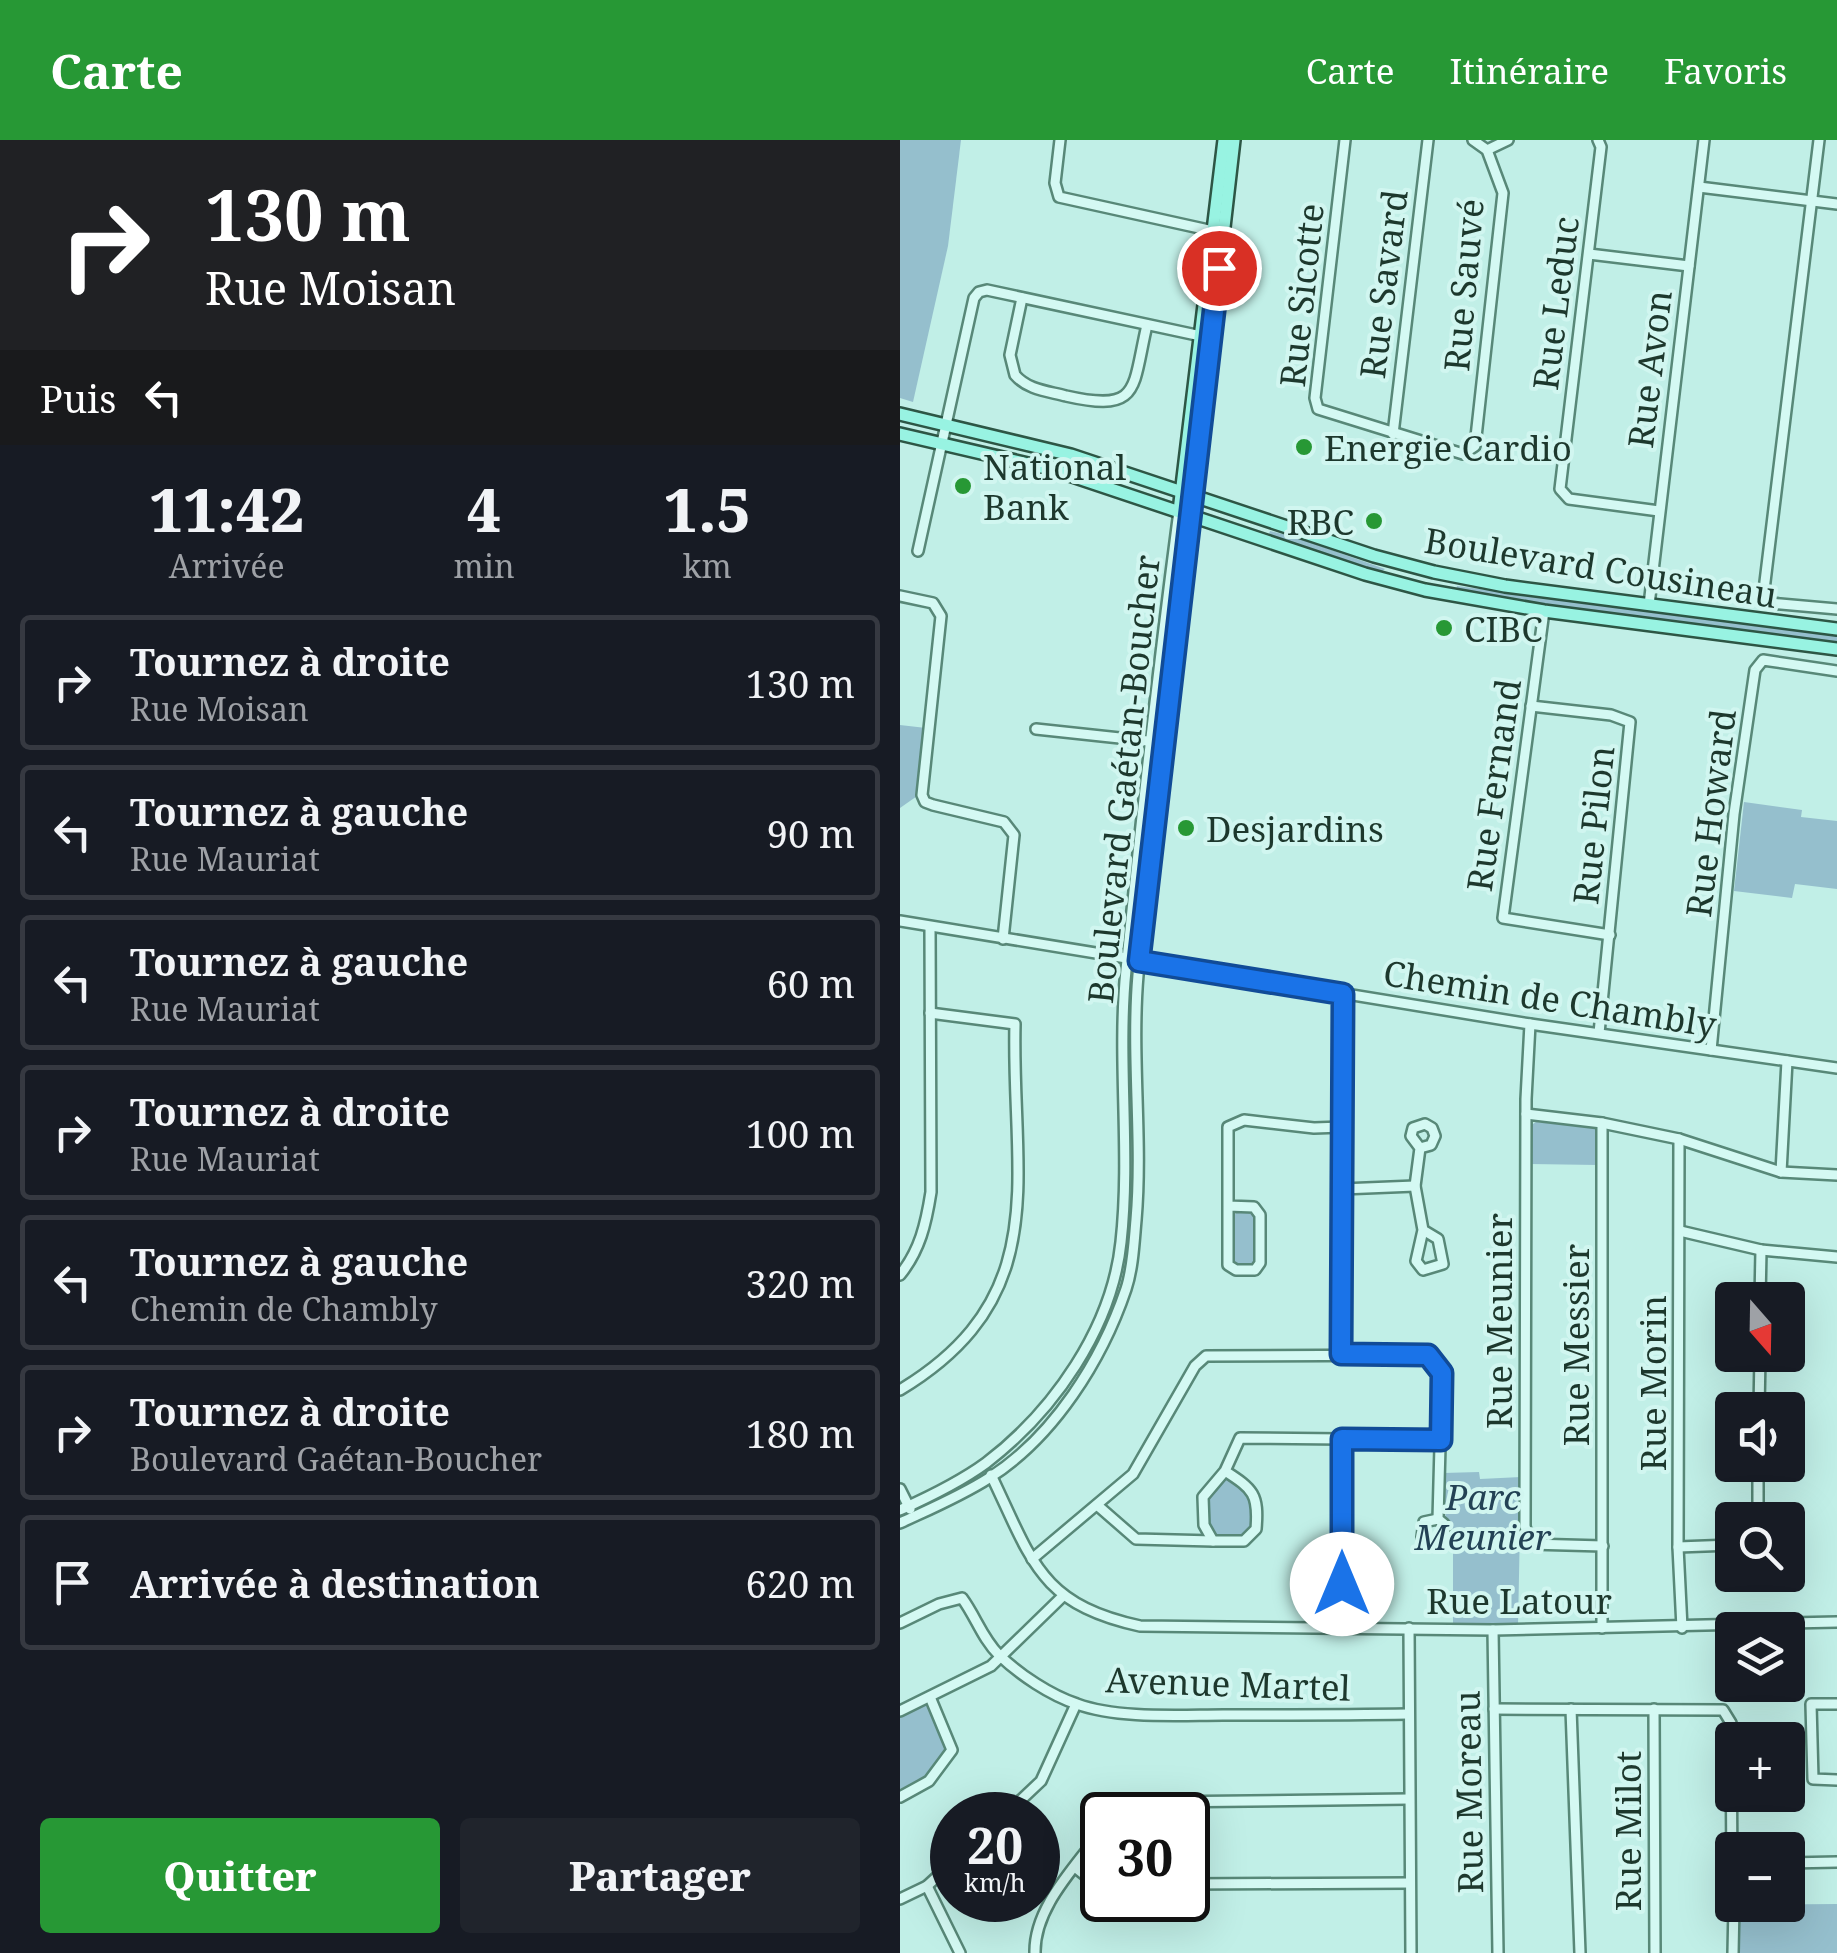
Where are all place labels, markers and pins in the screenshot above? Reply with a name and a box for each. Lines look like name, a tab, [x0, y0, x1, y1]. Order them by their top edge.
pin	[1177, 226, 1262, 311]
place label: Energie Cardio	[1324, 424, 1572, 471]
marker: Energie Cardio	[1293, 436, 1315, 458]
place label: National Bank	[983, 443, 1126, 530]
marker: National Bank	[952, 475, 974, 497]
place label: RBC	[1287, 498, 1354, 545]
marker: RBC	[1363, 510, 1385, 532]
place label: CIBC	[1464, 605, 1543, 652]
marker: CIBC	[1433, 617, 1455, 639]
place label: Desjardins	[1206, 805, 1384, 852]
marker: Desjardins	[1175, 817, 1197, 839]

